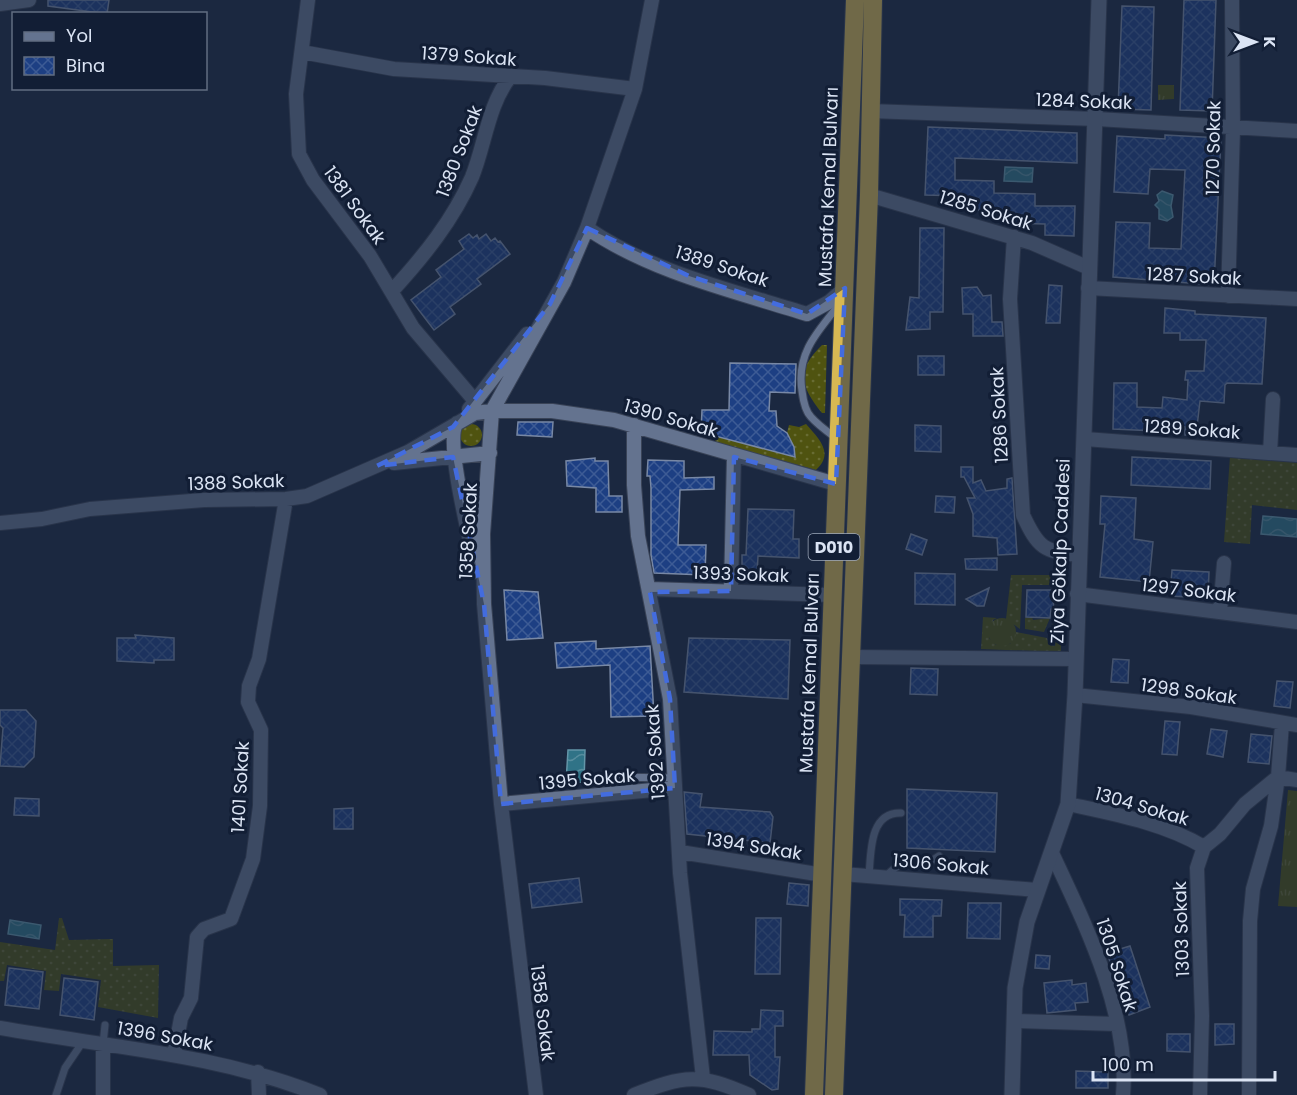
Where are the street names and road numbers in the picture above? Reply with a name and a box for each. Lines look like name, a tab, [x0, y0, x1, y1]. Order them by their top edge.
street label: 1379 Sokak	[421, 40, 518, 72]
street label: Mustafa Kemal Bulvarı	[812, 86, 844, 288]
street label: 1284 Sokak	[1035, 87, 1133, 115]
street label: 1270 Sokak	[1200, 100, 1226, 196]
street label: 1380 Sokak	[430, 101, 488, 201]
street label: 1381 Sokak	[318, 161, 392, 250]
street label: 1285 Sokak	[936, 184, 1036, 236]
street label: 1389 Sokak	[672, 239, 773, 293]
street label: 1287 Sokak	[1146, 261, 1243, 291]
street label: 1286 Sokak	[984, 365, 1014, 464]
street label: 1390 Sokak	[621, 393, 722, 444]
street label: 1289 Sokak	[1143, 413, 1242, 445]
street label: Ziya Gökalp Caddesi	[1044, 458, 1076, 644]
street label: 1388 Sokak	[187, 468, 285, 496]
street label: 1358 Sokak	[453, 481, 483, 580]
road number: D010	[808, 534, 860, 560]
street label: 1393 Sokak	[693, 560, 790, 588]
street label: Mustafa Kemal Bulvarı	[793, 572, 825, 774]
street label: 1297 Sokak	[1140, 572, 1238, 608]
street label: 1298 Sokak	[1140, 672, 1239, 710]
street label: 1392 Sokak	[639, 703, 671, 801]
street label: 1401 Sokak	[225, 740, 255, 833]
street label: 1395 Sokak	[538, 762, 637, 796]
street label: 1304 Sokak	[1092, 781, 1193, 832]
street label: 1394 Sokak	[704, 826, 804, 866]
street label: 1306 Sokak	[892, 847, 991, 881]
street label: 1303 Sokak	[1167, 880, 1195, 977]
street label: 1305 Sokak	[1090, 915, 1144, 1015]
street label: 1358 Sokak	[525, 964, 561, 1063]
street label: 1396 Sokak	[115, 1015, 216, 1057]

